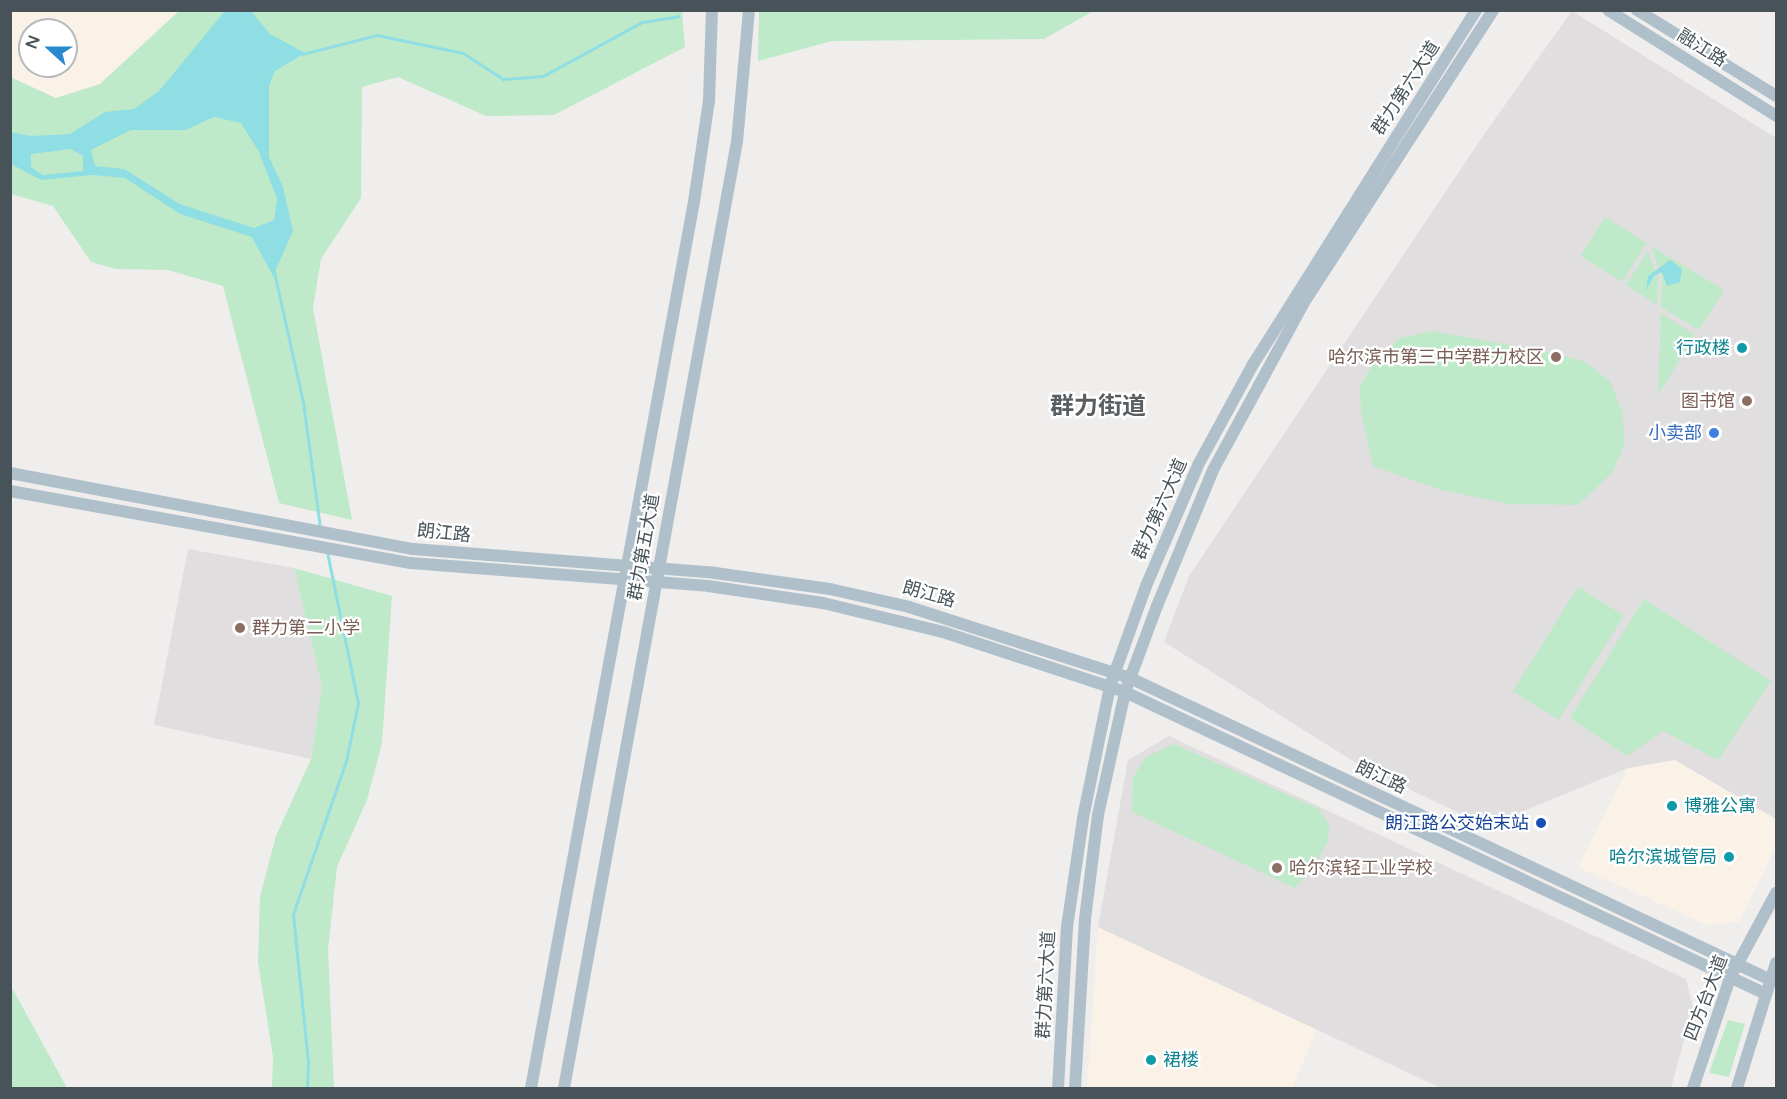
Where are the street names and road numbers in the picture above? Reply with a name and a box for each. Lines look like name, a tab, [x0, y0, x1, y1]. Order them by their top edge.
street label: 融江路	[1673, 25, 1731, 71]
street label: 群力第六大道	[1368, 37, 1444, 139]
street label: 群力第六大道	[1128, 455, 1192, 563]
street label: 群力第五大道	[624, 492, 664, 602]
street label: 朗江路	[416, 519, 472, 547]
street label: 朗江路	[900, 576, 958, 612]
street label: 朗江路	[1352, 756, 1410, 798]
street label: 群力第六大道	[1032, 931, 1060, 1039]
street label: 四方台大道	[1680, 952, 1732, 1044]

